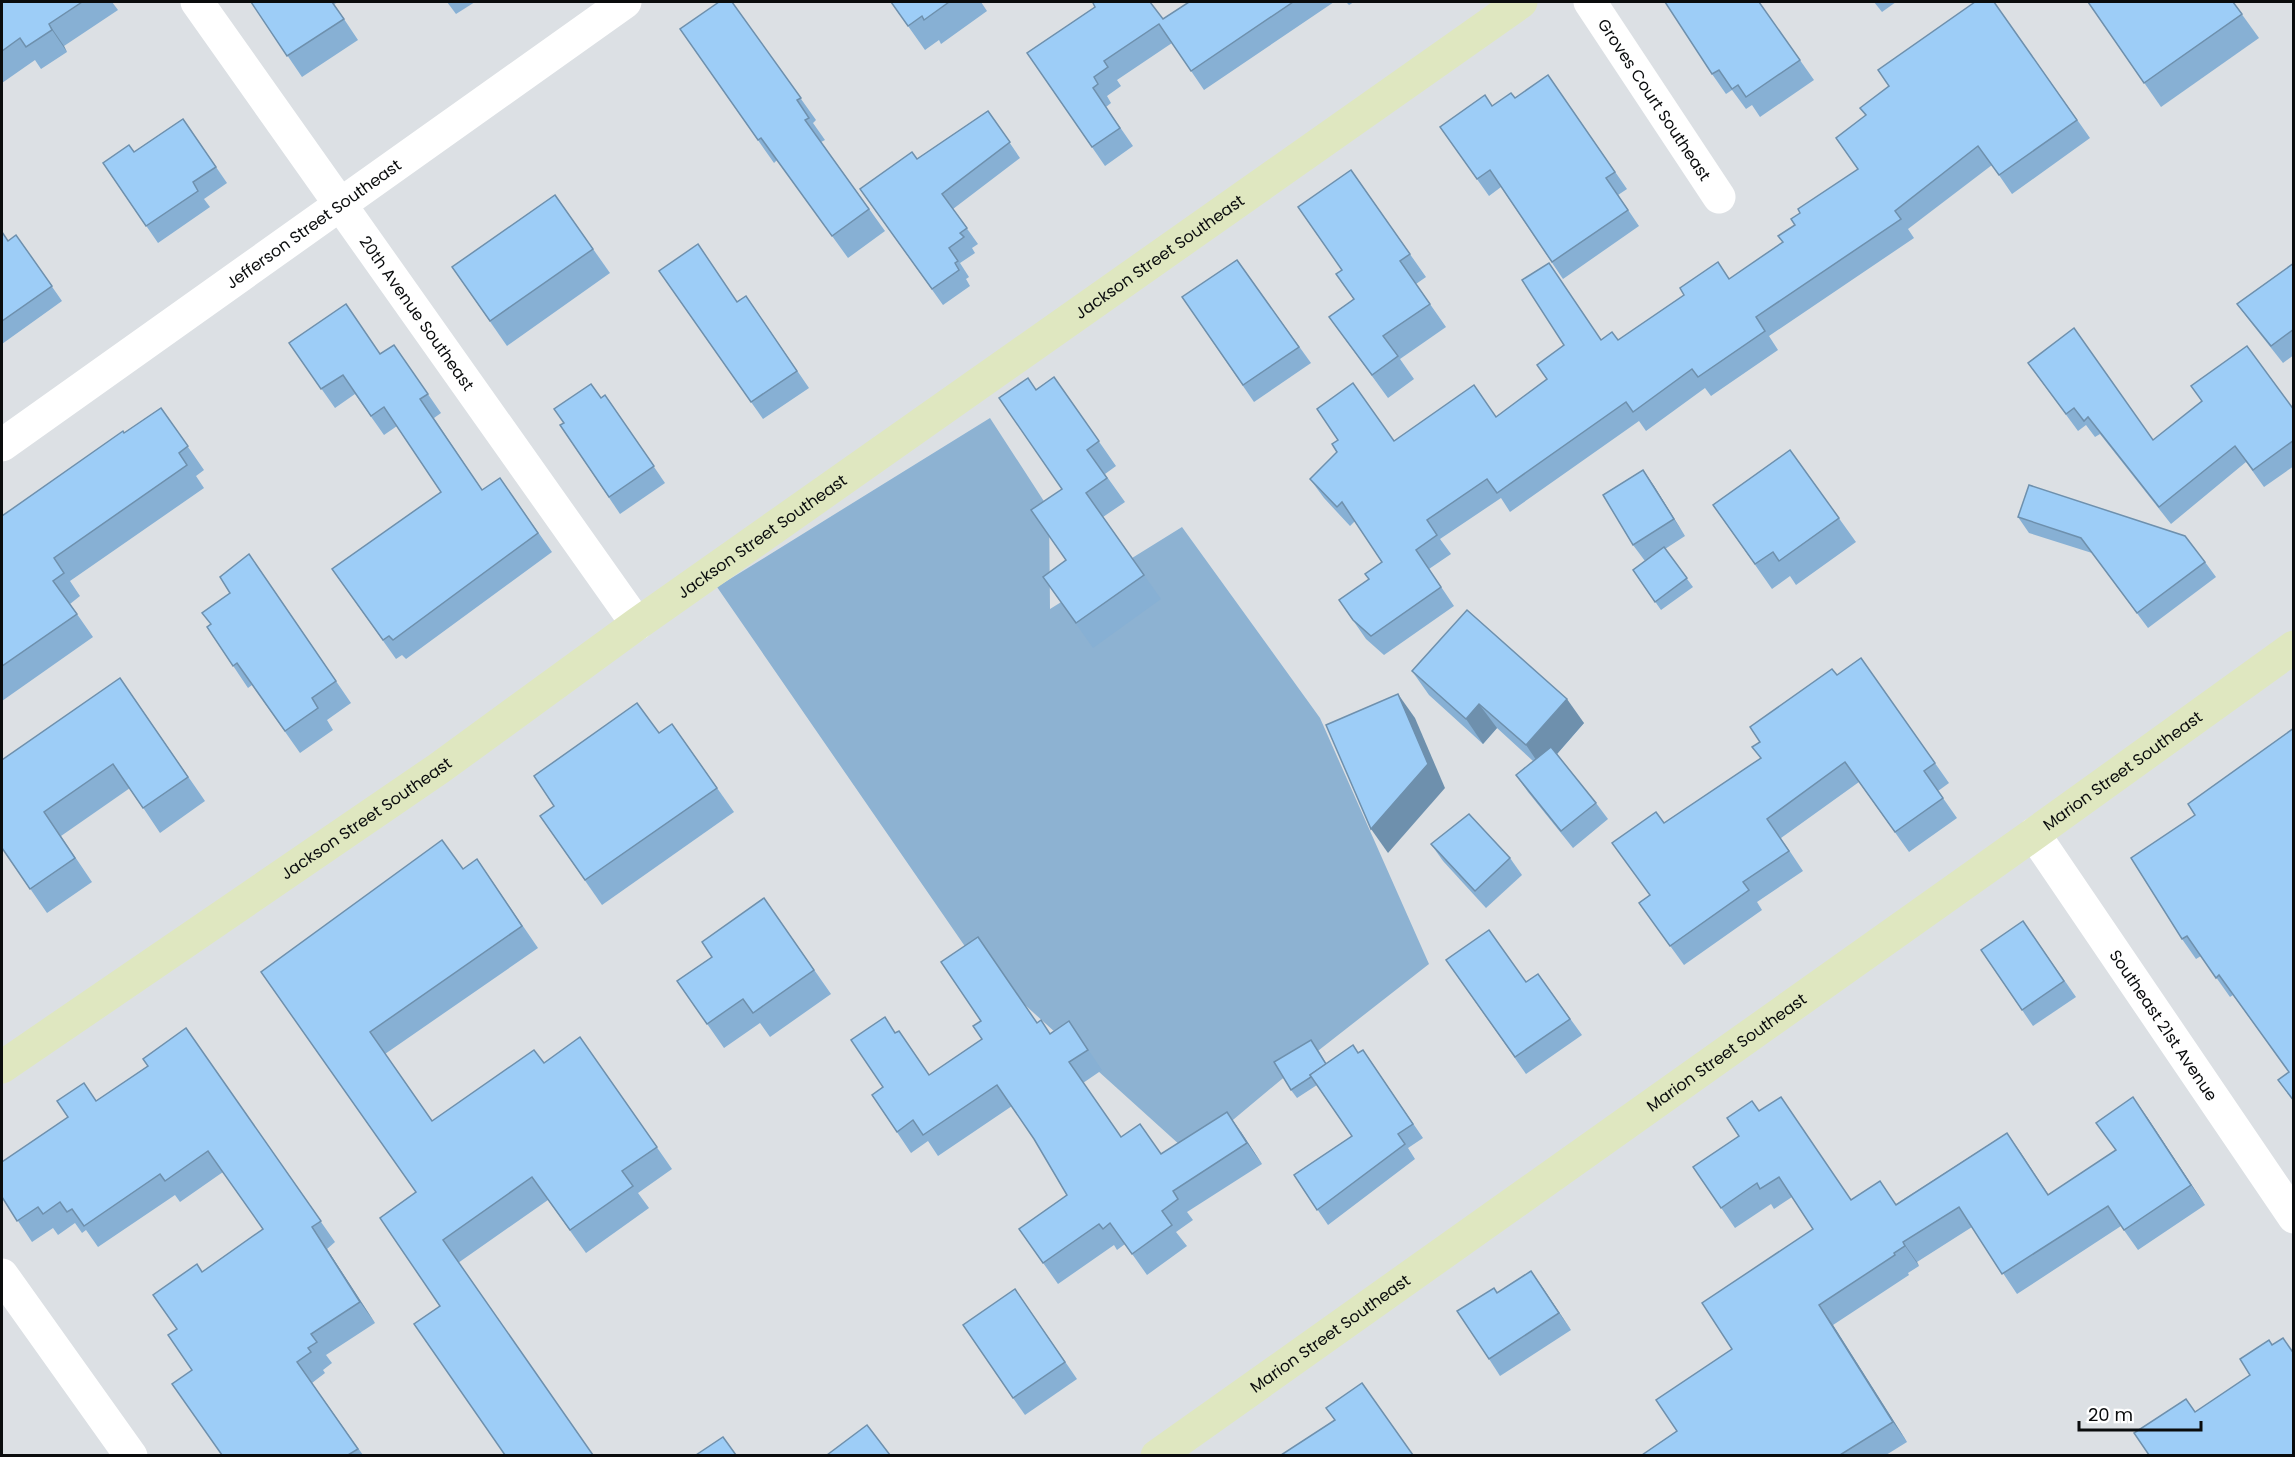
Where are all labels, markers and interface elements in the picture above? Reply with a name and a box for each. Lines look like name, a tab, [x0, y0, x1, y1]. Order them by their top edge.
street label: Groves Court Southeast	[1593, 14, 1717, 185]
street label: Jefferson Street Southeast	[221, 153, 406, 294]
street label: Jackson Street Southeast	[1070, 189, 1249, 324]
street label: 20th Avenue Southeast	[354, 231, 480, 395]
street label: Jackson Street Southeast	[672, 468, 851, 604]
street label: Marion Street Southeast	[2038, 705, 2207, 836]
street label: Jackson Street Southeast	[276, 751, 456, 885]
street label: Southeast 21st Avenue	[2104, 945, 2223, 1105]
street label: Marion Street Southeast	[1642, 987, 1811, 1117]
street label: Marion Street Southeast	[1245, 1269, 1415, 1398]
scale bar	[2079, 1394, 2200, 1432]
text: 20 m	[2088, 1402, 2133, 1427]

